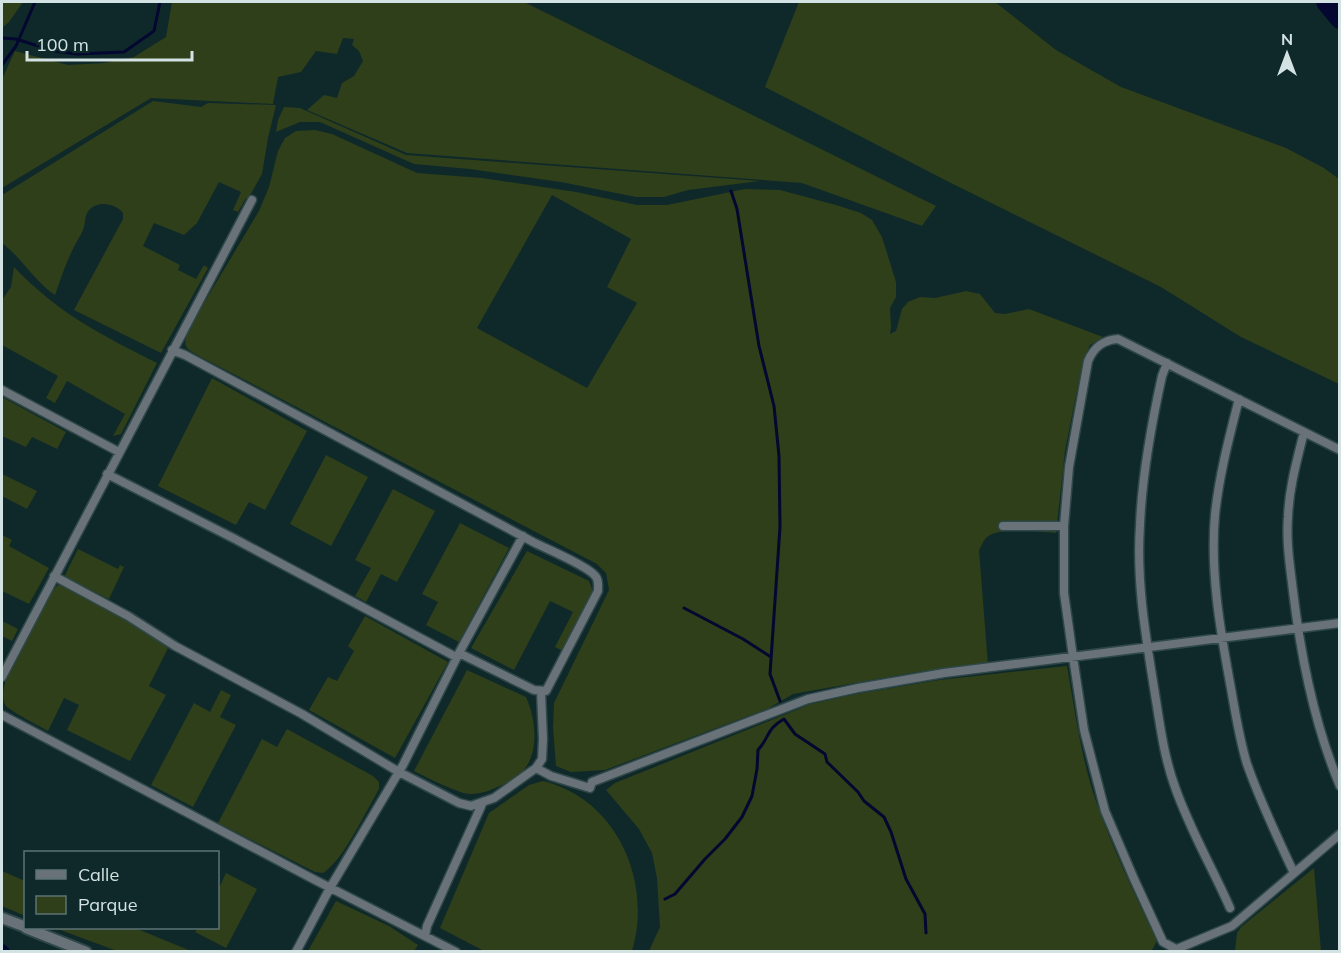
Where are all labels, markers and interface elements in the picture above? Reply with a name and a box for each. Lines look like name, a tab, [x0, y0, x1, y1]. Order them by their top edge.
scale bar	[27, 24, 192, 62]
north arrow	[1257, 24, 1317, 84]
text: N	[1281, 29, 1293, 49]
text: 100 m	[36, 33, 89, 56]
legend	[24, 851, 219, 929]
text: Calle	[78, 863, 119, 886]
text: Parque	[78, 893, 137, 916]

